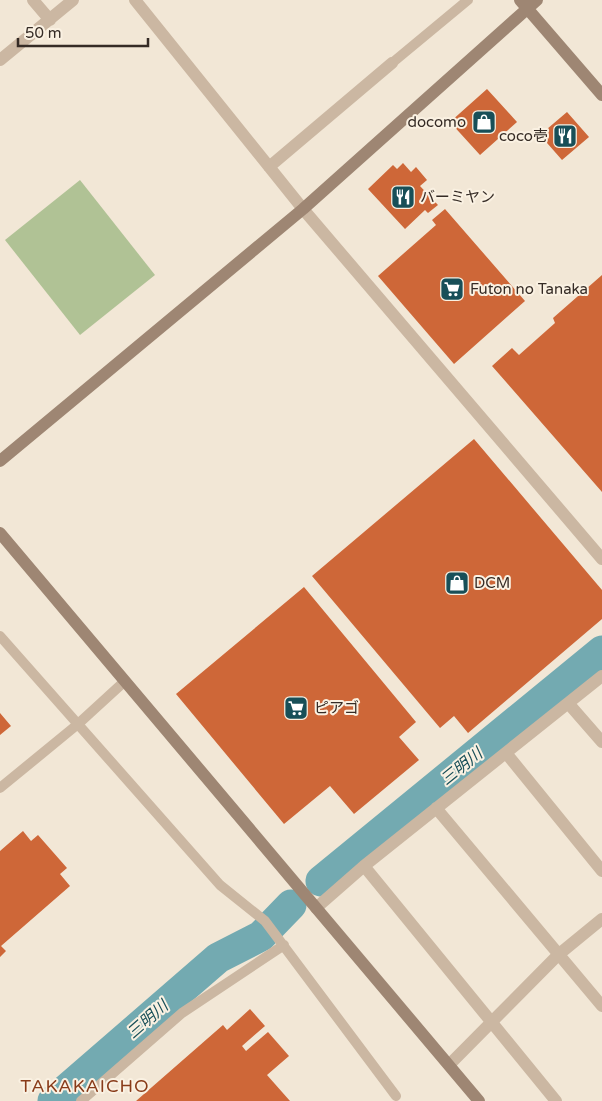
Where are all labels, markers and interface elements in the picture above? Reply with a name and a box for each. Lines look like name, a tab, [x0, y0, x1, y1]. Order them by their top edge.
scale bar	[18, 15, 148, 47]
text: 50 m	[25, 24, 62, 42]
shop icon: docomo	[471, 109, 497, 135]
place label: docomo	[407, 113, 466, 131]
restaurant icon: coco壱	[552, 123, 578, 149]
place label: coco壱	[499, 127, 548, 145]
restaurant icon: バーミヤン	[390, 184, 416, 210]
place label: バーミヤン	[420, 188, 495, 206]
supermarket icon: Futon no Tanaka	[439, 276, 465, 302]
place label: Futon no Tanaka	[470, 280, 588, 298]
shop icon: DCM	[444, 570, 470, 596]
place label: DCM	[474, 574, 510, 592]
supermarket icon: ピアゴ	[283, 695, 309, 721]
place label: ピアゴ	[314, 699, 359, 717]
water label: 三明川	[437, 743, 488, 790]
water label: 三明川	[123, 995, 174, 1043]
district label: TAKAKAICHO	[20, 1075, 150, 1097]

